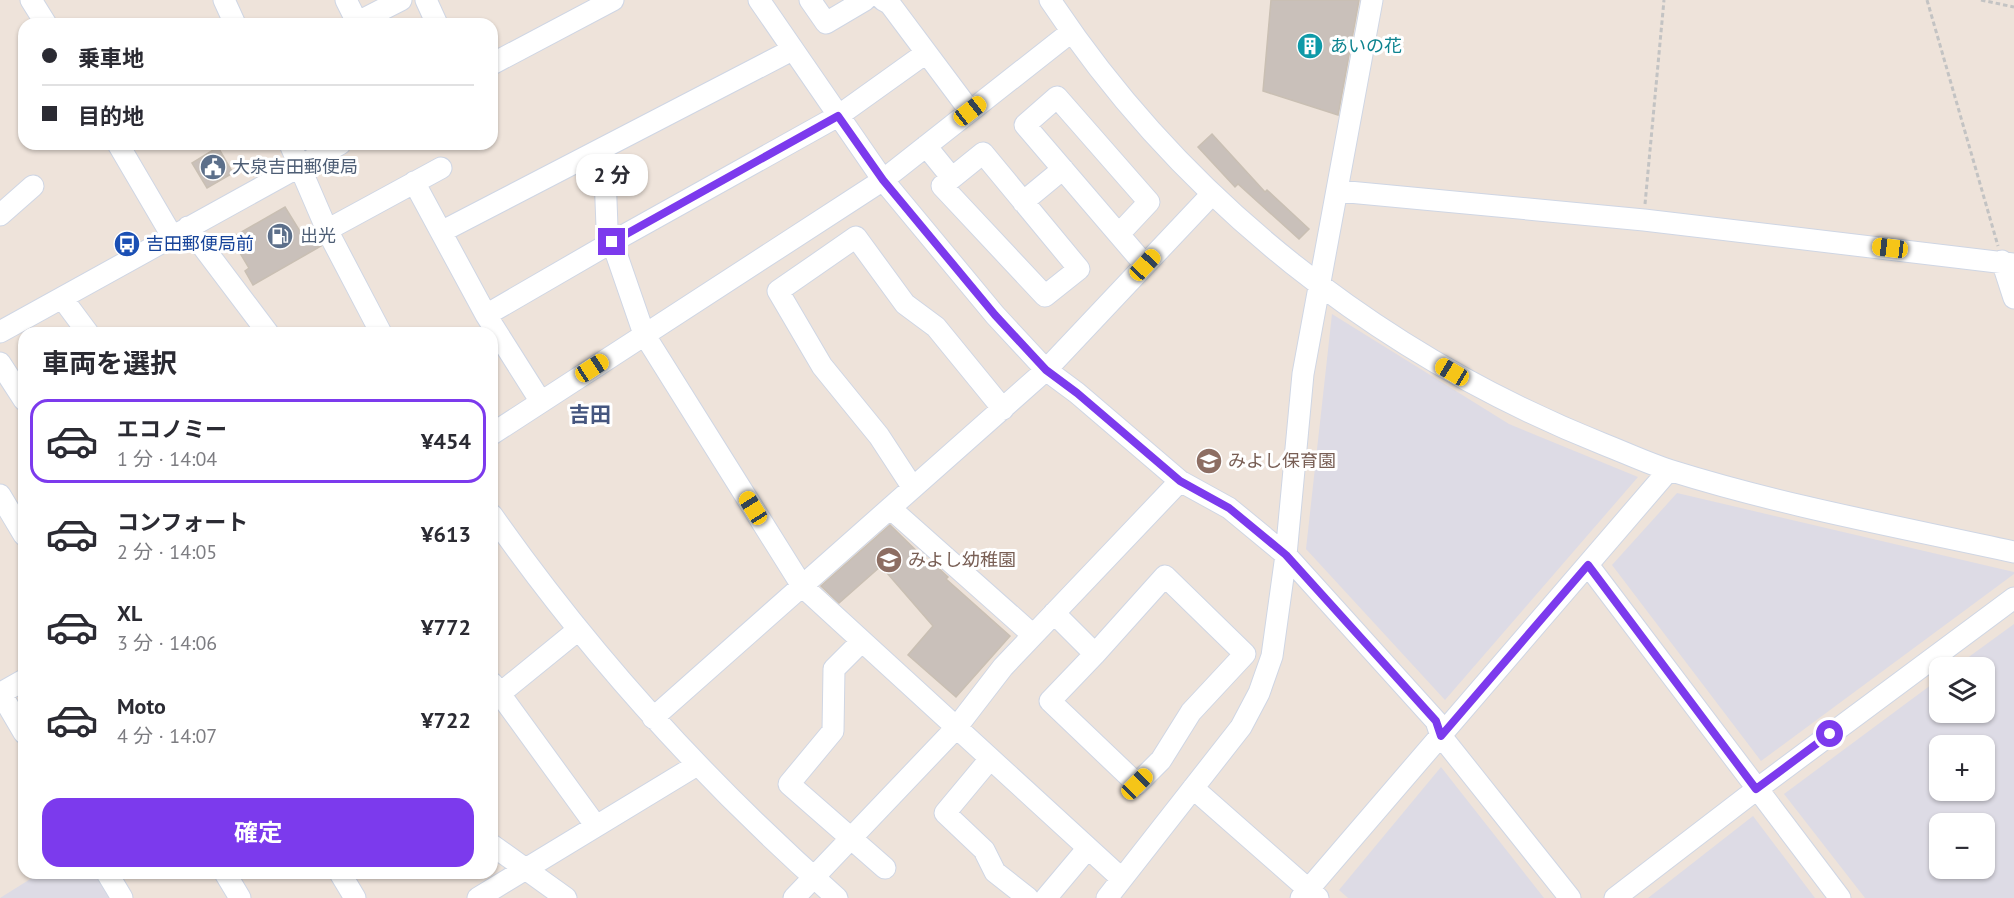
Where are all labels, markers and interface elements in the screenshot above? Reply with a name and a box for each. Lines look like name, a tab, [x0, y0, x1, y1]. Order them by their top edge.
building icon: あいの花	[1295, 31, 1325, 61]
place label: あいの花	[1330, 34, 1402, 57]
text: 乗車地	[78, 44, 144, 72]
car	[950, 93, 990, 129]
text: 目的地	[78, 102, 144, 130]
public building icon: 大泉吉田郵便局	[198, 152, 228, 182]
place label: 大泉吉田郵便局	[232, 155, 358, 178]
callout: 2 分	[576, 155, 648, 197]
text: 2 分	[594, 162, 630, 188]
fuel station icon: 出光	[265, 221, 295, 251]
place label: 出光	[300, 224, 336, 247]
route end	[598, 228, 625, 255]
bus stop icon: 吉田郵便局前	[112, 229, 142, 259]
place label: 吉田郵便局前	[146, 232, 254, 255]
car	[1871, 237, 1909, 259]
car	[1126, 246, 1164, 284]
text: 車両を選択	[42, 346, 177, 380]
car	[572, 351, 612, 385]
car	[1432, 355, 1472, 389]
district label: 吉田	[569, 401, 611, 428]
icon: car	[45, 414, 99, 468]
text: エコノミー	[117, 415, 227, 443]
text: ¥454	[421, 427, 471, 455]
text: 1 分 · 14:04	[117, 446, 217, 472]
school or university icon: みよし保育園	[1194, 446, 1224, 476]
place label: みよし保育園	[1228, 449, 1336, 472]
car	[736, 488, 770, 528]
icon: car	[45, 507, 99, 561]
text: コンフォート	[117, 508, 248, 536]
text: ¥613	[421, 520, 471, 548]
text: 2 分 · 14:05	[117, 539, 217, 565]
school or university icon: みよし幼稚園	[874, 545, 904, 575]
place label: みよし幼稚園	[908, 548, 1016, 571]
text: XL	[117, 599, 142, 627]
icon: car	[45, 600, 99, 654]
text: ¥772	[421, 613, 471, 641]
text: 3 分 · 14:06	[117, 630, 217, 656]
map controls	[1929, 657, 1995, 879]
button: layers	[1929, 657, 1995, 723]
text: Moto	[117, 692, 166, 720]
icon: car	[45, 693, 99, 747]
text: ¥722	[421, 706, 471, 734]
route start	[1816, 720, 1843, 747]
text: 4 分 · 14:07	[117, 723, 217, 749]
button: +	[1929, 735, 1995, 801]
car	[1118, 765, 1156, 803]
button: 確定	[42, 798, 474, 867]
button: −	[1929, 813, 1995, 879]

